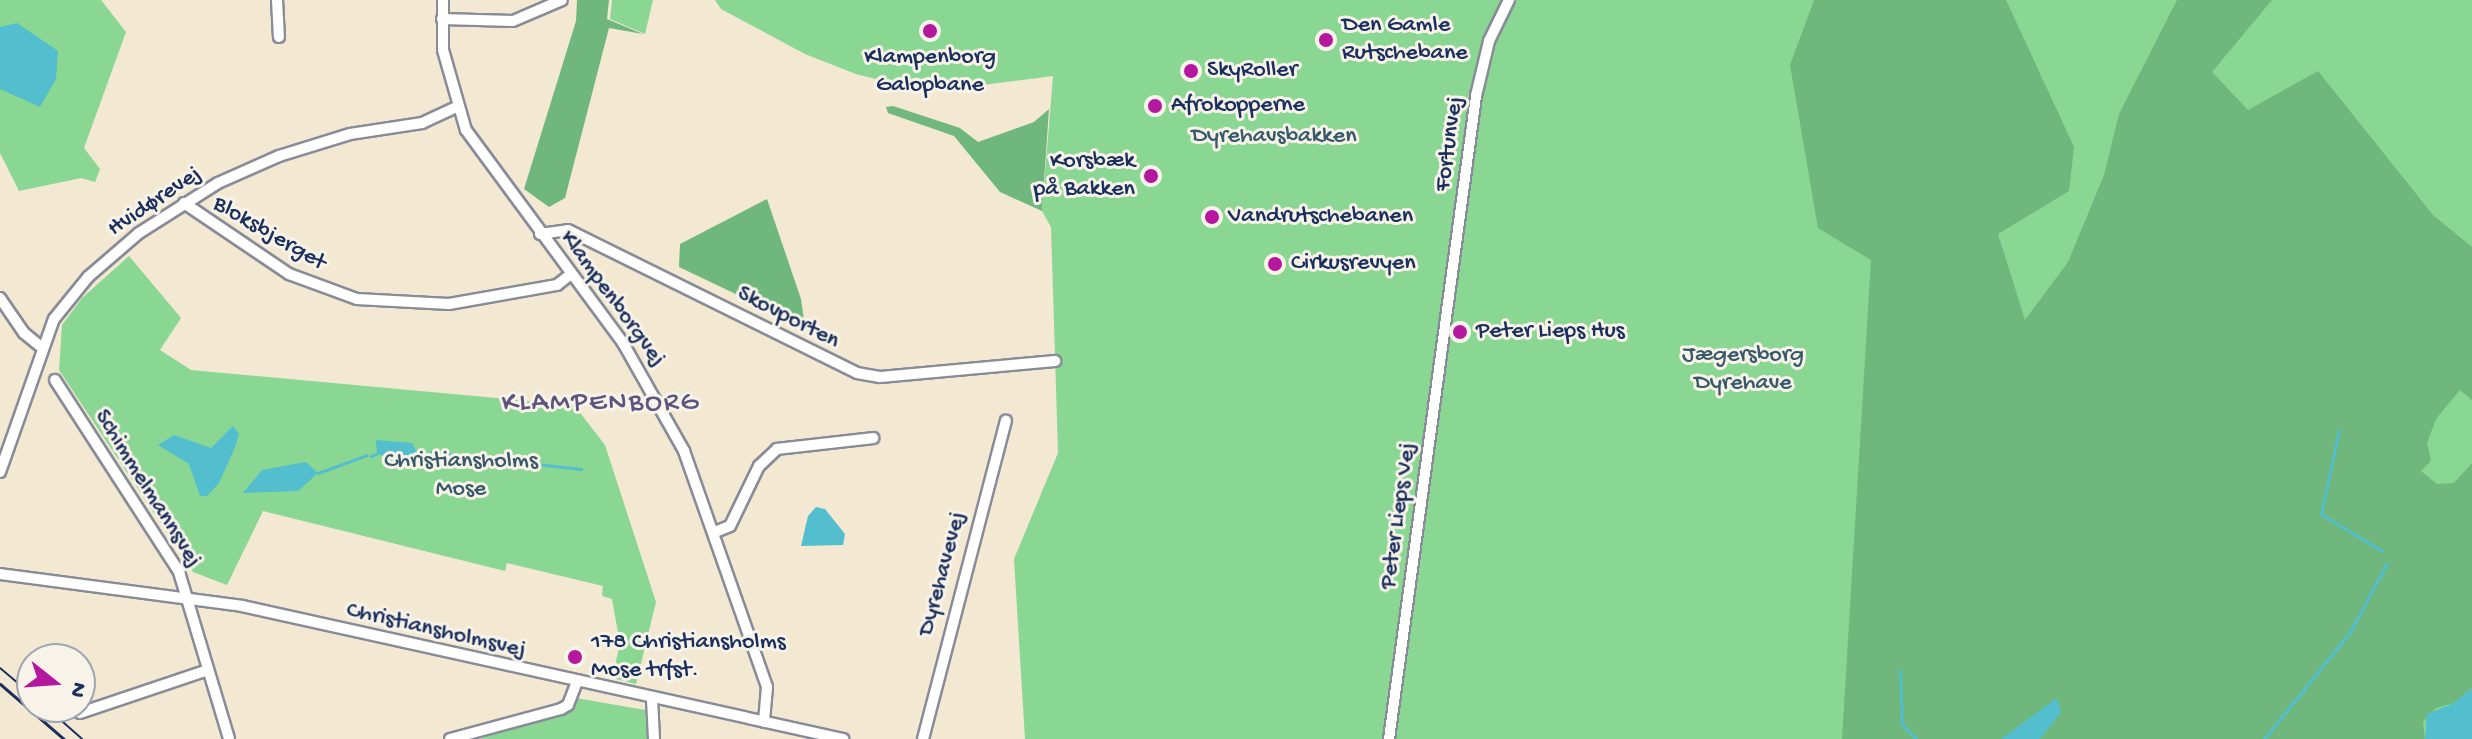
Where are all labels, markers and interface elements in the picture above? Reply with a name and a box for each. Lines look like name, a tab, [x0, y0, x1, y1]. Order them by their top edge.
place label: Den Gamle Rutschebane	[1342, 12, 1468, 68]
marker: Klampenborg Galopbane	[921, 22, 939, 40]
marker: Den Gamle Rutschebane	[1317, 31, 1335, 49]
place label: Klampenborg Galopbane	[864, 44, 996, 100]
place label: SkyRoller	[1207, 57, 1297, 85]
marker: SkyRoller	[1182, 62, 1200, 80]
place label: Afrokopperne	[1171, 92, 1305, 120]
street label: Fortunvej	[1429, 95, 1471, 193]
marker: Afrokopperne	[1146, 97, 1164, 115]
park label: Dyrehavsbakken	[1191, 123, 1357, 151]
place label: Korsbæk på Bakken	[1033, 148, 1135, 204]
street label: Hvidørevej	[103, 160, 207, 244]
marker: Korsbæk på Bakken	[1142, 167, 1160, 185]
street label: Bloksbjerget	[207, 190, 331, 278]
place label: Vandrutschebanen	[1228, 203, 1413, 231]
marker: Vandrutschebanen	[1203, 208, 1221, 226]
street label: Klampenborgvej	[553, 225, 671, 373]
place label: Cirkusrevyen	[1291, 250, 1416, 278]
marker: Cirkusrevyen	[1266, 255, 1284, 273]
street label: Skovporten	[732, 280, 844, 356]
place label: Peter Lieps Hus	[1476, 318, 1624, 346]
marker: Peter Lieps Hus	[1451, 323, 1469, 341]
park label: Jægersborg Dyrehave	[1682, 342, 1804, 398]
district label: KLAMPENBORG	[502, 387, 700, 421]
street label: Schimmelmannsvej	[87, 405, 207, 573]
street label: Peter Lieps Vej	[1374, 441, 1424, 591]
park label: Christiansholms Mose	[384, 448, 538, 504]
street label: Dyrehavevej	[913, 509, 973, 639]
street label: Christiansholmsvej	[343, 596, 529, 666]
place label: 178 Christiansholms Mose trfst.	[591, 629, 786, 685]
north arrow	[16, 643, 96, 723]
marker: 178 Christiansholms Mose trfst.	[566, 648, 584, 666]
text: N	[63, 679, 92, 700]

